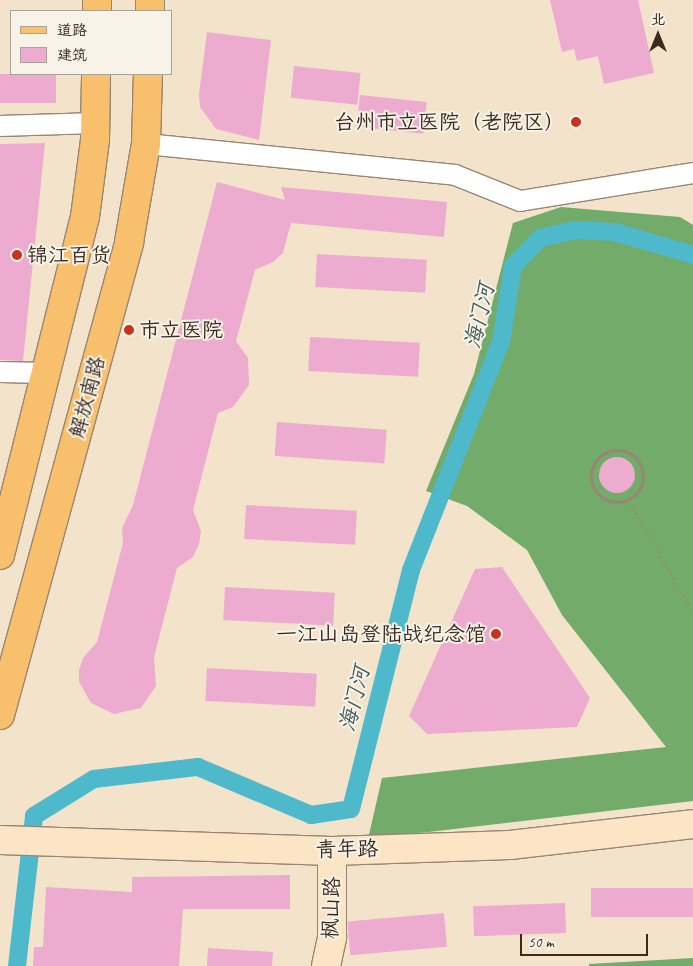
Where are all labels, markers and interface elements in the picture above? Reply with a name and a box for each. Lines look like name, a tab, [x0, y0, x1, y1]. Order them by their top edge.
legend	[10, 10, 172, 75]
north arrow	[633, 10, 683, 60]
text: 北	[651, 11, 665, 28]
text: 道路	[57, 21, 87, 40]
text: 建筑	[57, 46, 87, 65]
place label: 台州市立医院（老院区）	[334, 109, 565, 135]
marker: 台州市立医院（老院区）	[569, 115, 583, 129]
place label: 锦江百货	[27, 242, 111, 268]
marker: 锦江百货	[11, 249, 23, 261]
water label: 海门河	[460, 281, 500, 351]
place label: 市立医院	[139, 317, 223, 343]
marker: 市立医院	[123, 324, 135, 336]
street label: 解放南路	[64, 353, 110, 441]
place label: 一江山岛登陆战纪念馆	[276, 621, 486, 647]
marker: 一江山岛登陆战纪念馆	[490, 628, 502, 640]
water label: 海门河	[334, 664, 376, 734]
street label: 青年路	[315, 836, 379, 862]
street label: 枫山路	[317, 876, 345, 940]
scale bar	[523, 924, 650, 956]
text: 50 m	[528, 933, 554, 952]

